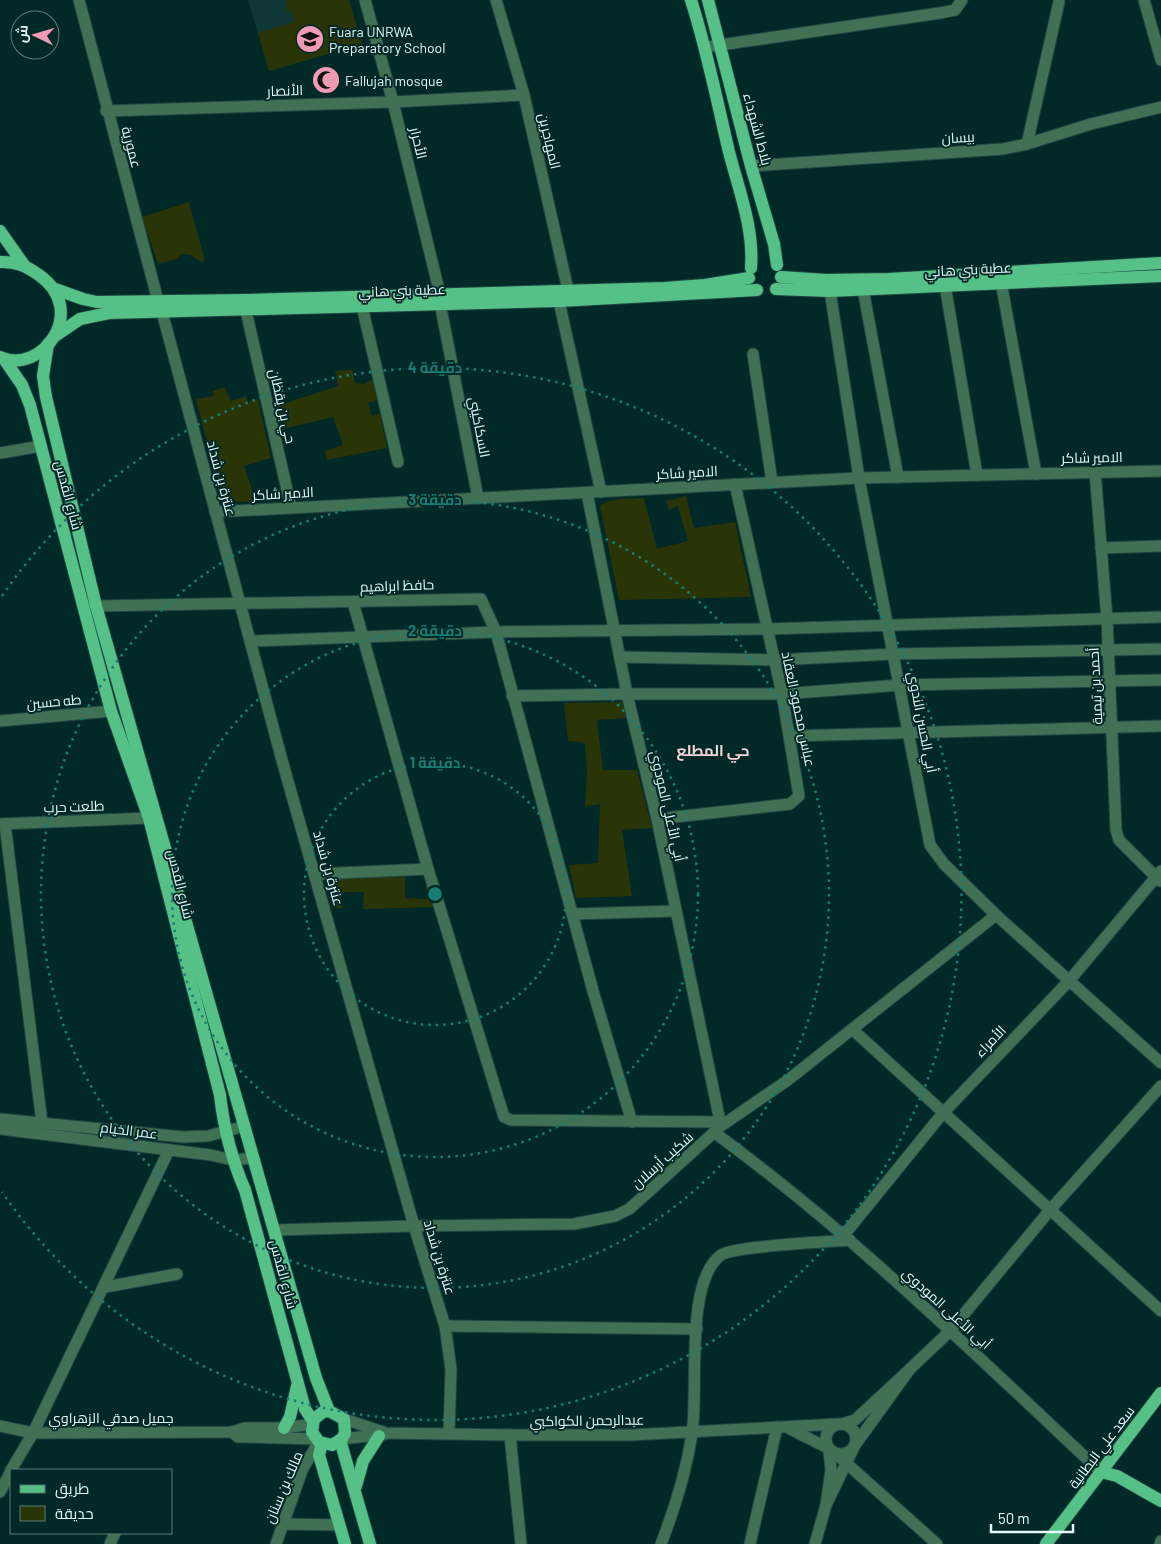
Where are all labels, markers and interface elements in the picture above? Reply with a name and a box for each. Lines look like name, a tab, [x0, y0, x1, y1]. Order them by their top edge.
north arrow	[10, 10, 60, 60]
place label: Fuara UNRWA Preparatory School	[329, 23, 445, 56]
text: ش	[12, 24, 32, 44]
school or university icon: Fuara UNRWA Preparatory School	[295, 24, 325, 54]
mosque icon: Fallujah mosque	[311, 65, 341, 95]
place label: Fallujah mosque	[345, 72, 443, 89]
street label: الأنصار	[266, 81, 303, 99]
street label: بلاط الشهداء	[740, 91, 776, 167]
street label: المهاجرين	[535, 111, 565, 171]
street label: عمورية	[118, 124, 146, 170]
street label: الأحرار	[407, 124, 431, 161]
street label: بيسان	[941, 128, 975, 146]
street label: عطية بني هاني	[924, 258, 1012, 284]
street label: عطية بني هاني	[358, 280, 446, 304]
text: 4 دقيقة	[408, 358, 462, 376]
street label: حي بن يقظان	[262, 367, 300, 446]
street label: السكاكيني	[462, 395, 494, 460]
street label: عنترة بن شداد	[204, 438, 240, 518]
street label: الامير شاكر	[1060, 448, 1123, 466]
street label: شارع القدس	[51, 459, 86, 532]
street label: الامير شاكر	[655, 462, 718, 482]
street label: الامير شاكر	[251, 483, 314, 503]
text: 3 دقيقة	[408, 490, 462, 508]
street label: حافظ ابراهيم	[360, 575, 435, 597]
text: 2 دقيقة	[408, 621, 462, 639]
street label: أحمد بن تيمية	[1084, 647, 1106, 725]
street label: عباس محمود العقاد	[779, 650, 819, 768]
street label: أبي الحسن الندوي	[901, 670, 941, 775]
street label: طه حسين	[26, 690, 82, 712]
district label: حي المطلع	[677, 741, 749, 763]
street label: أبي الأعلى المودوي	[643, 749, 689, 864]
text: 1 دقيقة	[410, 753, 460, 771]
street label: طلعت حرب	[43, 796, 105, 816]
street label: عنترة بن شداد	[310, 828, 348, 908]
street label: شارع القدس	[163, 848, 198, 921]
centre of rings	[426, 885, 444, 903]
street label: الأمراء	[971, 1022, 1009, 1060]
street label: عمر الخيام	[99, 1118, 159, 1144]
street label: شكيب أرسلان	[628, 1128, 696, 1192]
street label: عنترة بن شداد	[421, 1217, 459, 1297]
street label: شارع القدس	[266, 1238, 301, 1311]
street label: أبي الأعلى المودوي	[897, 1264, 995, 1355]
street label: سعد علي البطانية	[1064, 1402, 1141, 1494]
street label: جميل صدقي الزهراوي	[49, 1409, 173, 1430]
street label: عبدالرحمن الكواكبي	[530, 1411, 644, 1433]
street label: مالك بن سنان	[260, 1448, 306, 1526]
legend	[10, 1469, 172, 1534]
text: طريق	[55, 1479, 89, 1499]
scale bar	[991, 1502, 1074, 1534]
text: حديقة	[55, 1504, 94, 1522]
text: 50 m	[998, 1509, 1030, 1527]

